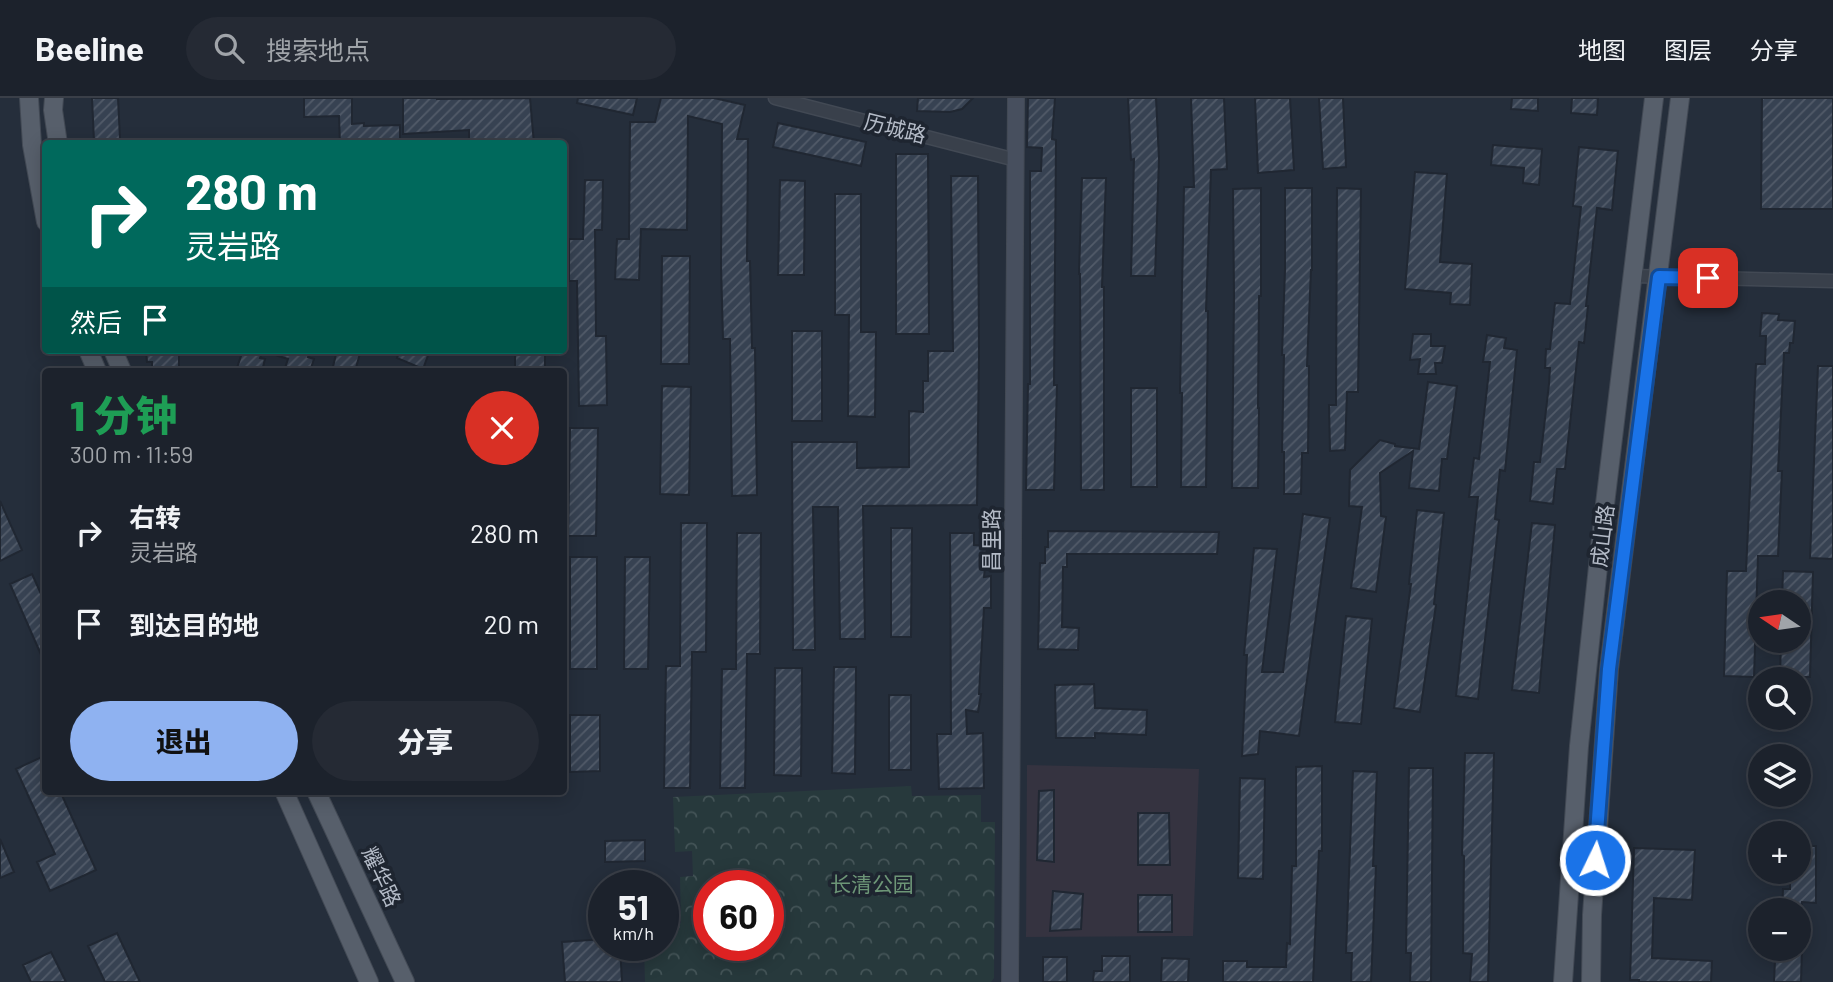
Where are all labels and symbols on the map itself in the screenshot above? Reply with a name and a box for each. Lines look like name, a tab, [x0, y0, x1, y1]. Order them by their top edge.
street label: 历城路	[862, 108, 929, 147]
pin	[1678, 248, 1738, 308]
street label: 成山路	[1585, 503, 1618, 569]
street label: 昌里路	[978, 509, 1003, 572]
north arrow	[1748, 590, 1811, 653]
position arrow	[1558, 823, 1632, 897]
street label: 耀华路	[358, 843, 407, 910]
speed limit sign: 60	[693, 870, 784, 961]
park label: 长清公园	[830, 871, 914, 896]

